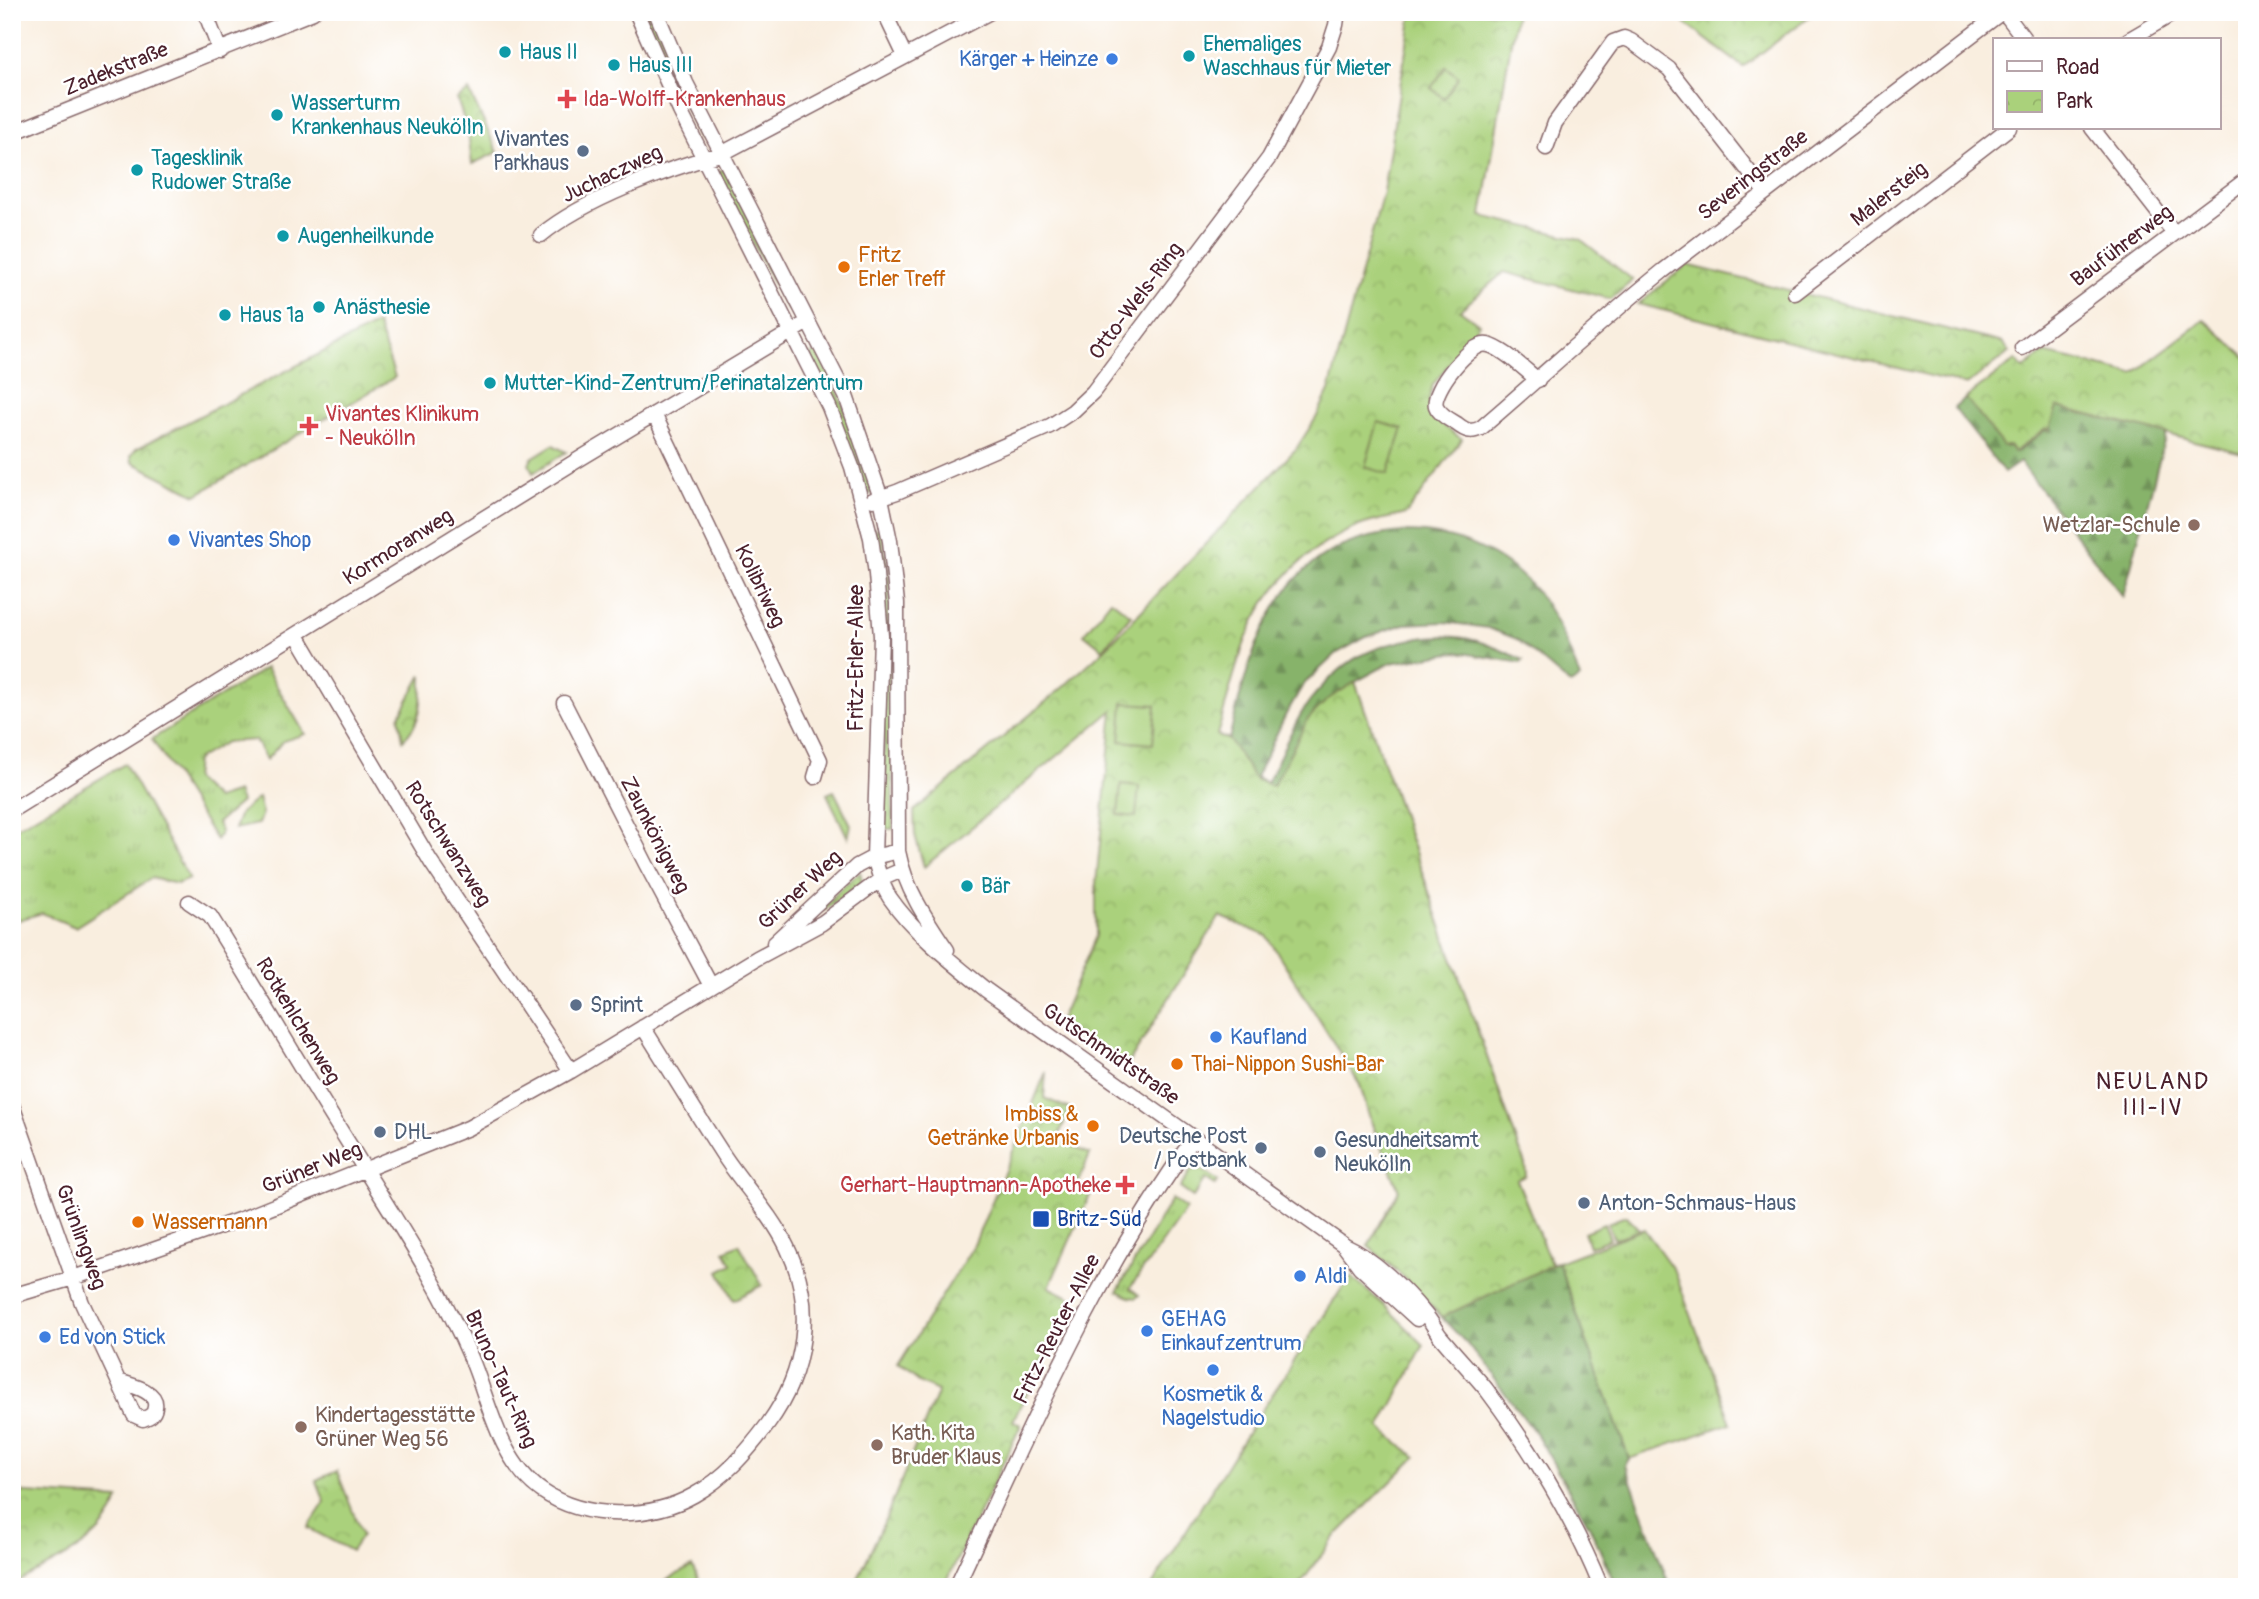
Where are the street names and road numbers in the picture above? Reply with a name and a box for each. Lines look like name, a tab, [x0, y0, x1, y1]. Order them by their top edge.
street label: Zadekstraße	[60, 36, 173, 102]
street label: Severingstraße	[1692, 123, 1814, 227]
street label: Juchaczweg	[558, 139, 666, 209]
street label: Malersteig	[1845, 156, 1933, 232]
street label: Bauführerweg	[2066, 199, 2178, 293]
street label: Otto-Wels-Ring	[1083, 237, 1189, 365]
street label: Kormoranweg	[338, 502, 458, 592]
street label: Kolibriweg	[728, 540, 792, 632]
street label: Fritz-Erler-Allee	[843, 584, 870, 731]
street label: Zaunkönigweg	[614, 772, 696, 898]
street label: Rotschwanzweg	[399, 776, 497, 912]
street label: Grüner Weg	[752, 844, 848, 936]
street label: Rotkehlchenweg	[250, 953, 346, 1089]
street label: Gutschmidtstraße	[1037, 997, 1185, 1112]
street label: Grüner Weg	[258, 1136, 366, 1200]
street label: Grünlingweg	[49, 1181, 113, 1293]
street label: Fritz-Reuter-Allee	[1008, 1249, 1107, 1409]
street label: Bruno-Taut-Ring	[459, 1306, 543, 1452]

